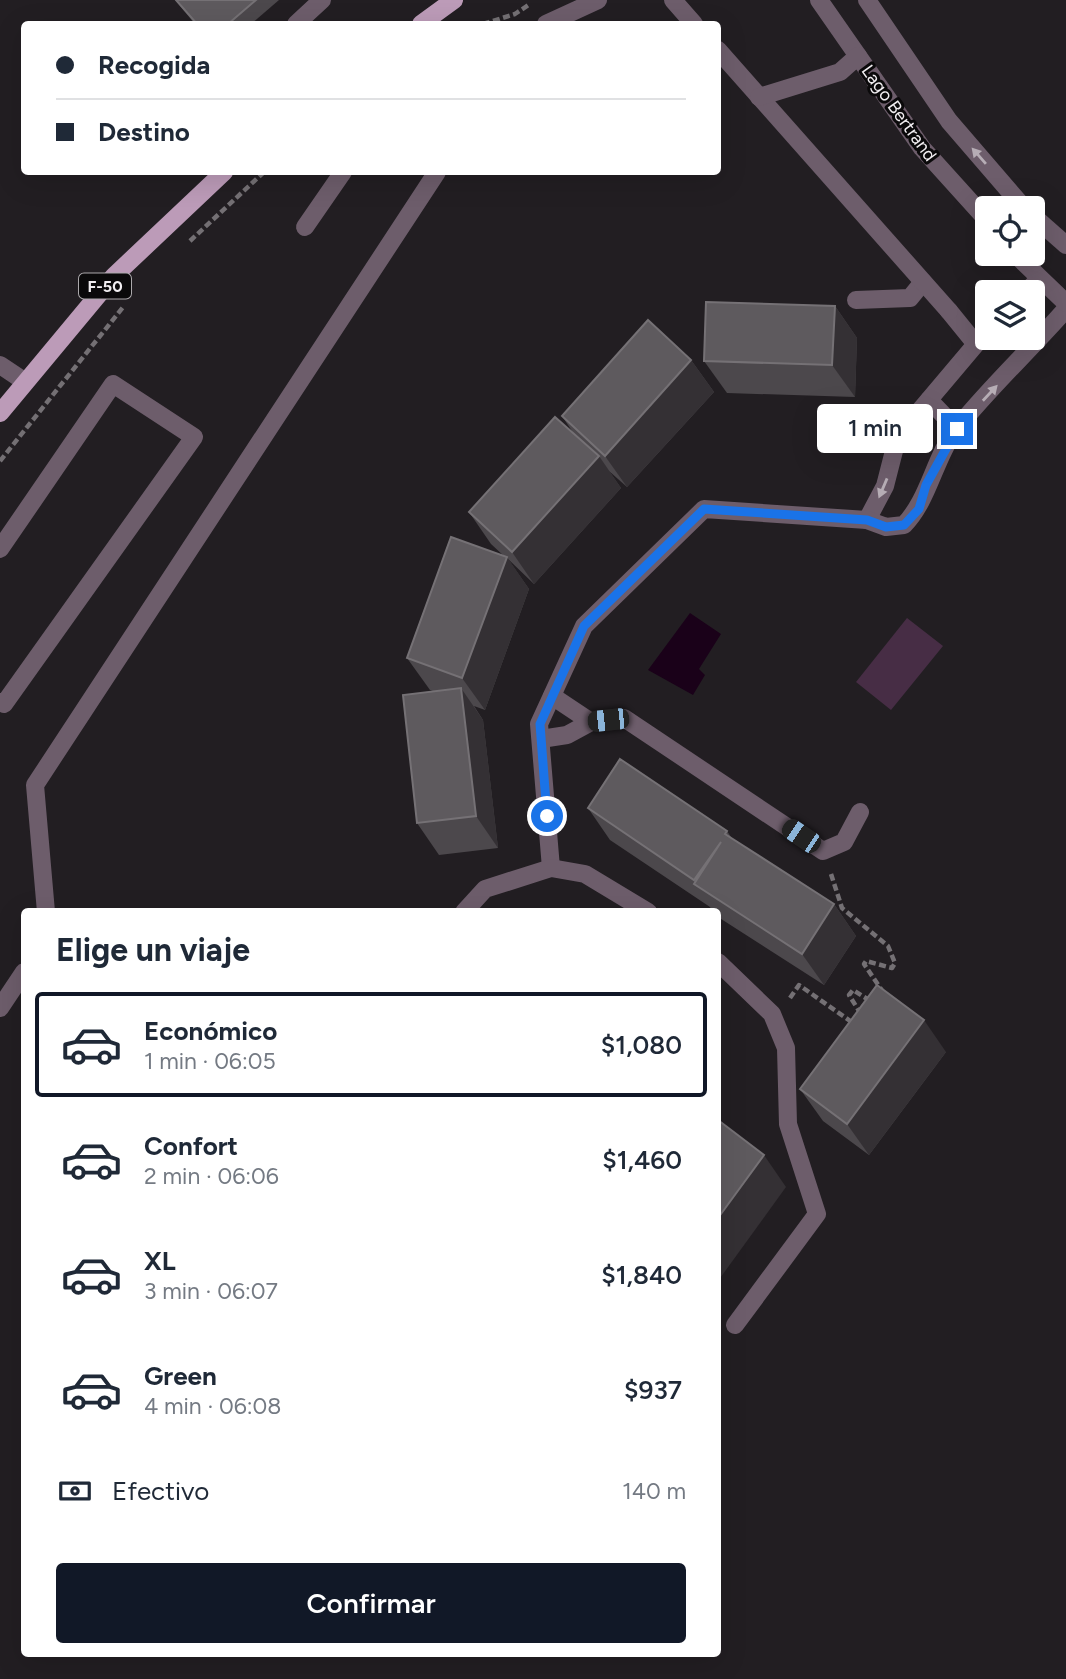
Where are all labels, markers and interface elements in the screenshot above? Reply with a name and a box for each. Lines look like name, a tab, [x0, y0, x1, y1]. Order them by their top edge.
text: Recogida	[98, 49, 210, 81]
street label: Lago Bertrand	[857, 61, 941, 165]
text: Destino	[98, 116, 190, 148]
one-way arrow	[972, 147, 987, 164]
map controls	[975, 196, 1045, 350]
button: locate	[975, 196, 1045, 266]
road number: F-50	[79, 274, 131, 298]
button: layers	[975, 280, 1045, 350]
one-way arrow	[982, 385, 998, 402]
callout: 1 min	[817, 404, 932, 453]
route end	[941, 413, 973, 445]
text: 1 min	[848, 414, 902, 442]
one-way arrow	[877, 478, 889, 498]
car	[587, 707, 630, 733]
route start	[531, 800, 563, 832]
car	[778, 816, 825, 856]
text: Elige un viaje	[56, 931, 250, 969]
icon: car	[60, 1013, 123, 1076]
text: Económico	[144, 1015, 277, 1047]
text: $1,080	[601, 1029, 682, 1061]
text: 1 min · 06:05	[144, 1047, 276, 1075]
icon: car	[60, 1128, 123, 1191]
text: Confort	[144, 1130, 238, 1162]
text: $1,460	[602, 1144, 682, 1176]
text: 2 min · 06:06	[144, 1162, 279, 1190]
icon: car	[60, 1243, 123, 1306]
text: XL	[144, 1245, 176, 1277]
text: $1,840	[601, 1259, 682, 1291]
text: 3 min · 06:07	[144, 1277, 278, 1305]
icon: car	[60, 1358, 123, 1421]
text: Green	[144, 1360, 217, 1392]
text: $937	[624, 1374, 682, 1406]
text: 4 min · 06:08	[144, 1392, 281, 1420]
icon: cash	[56, 1472, 94, 1510]
text: Efectivo	[112, 1475, 209, 1507]
text: 140 m	[622, 1477, 686, 1505]
button: Confirmar	[56, 1563, 686, 1643]

